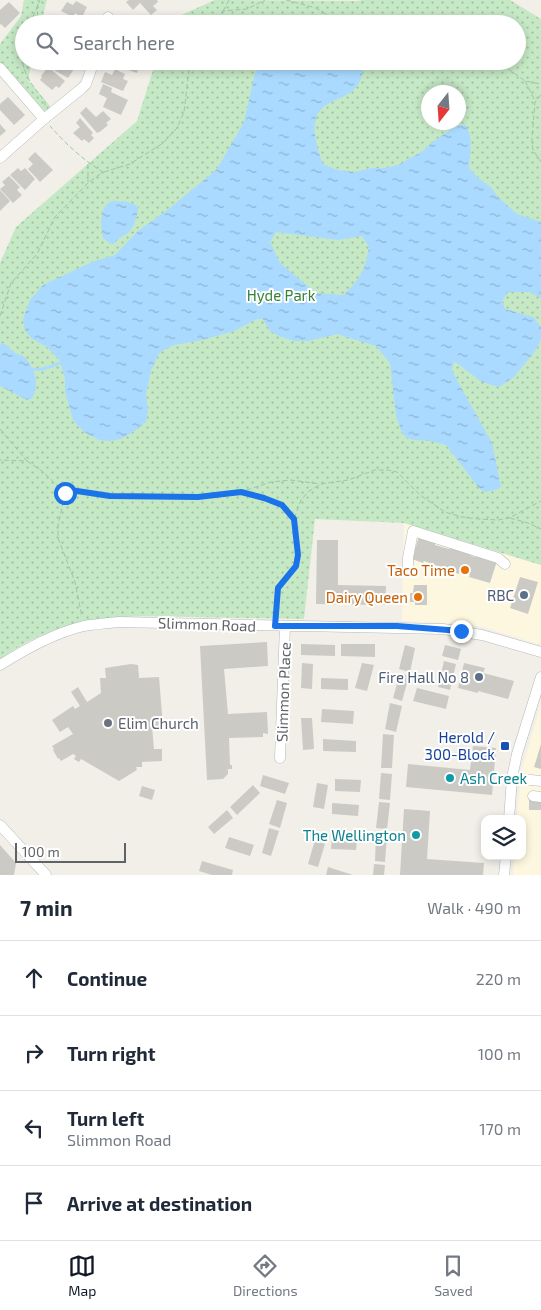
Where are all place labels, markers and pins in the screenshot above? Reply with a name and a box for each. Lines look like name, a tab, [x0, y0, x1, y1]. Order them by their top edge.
place label: Taco Time	[387, 561, 455, 579]
marker: Taco Time	[459, 564, 471, 576]
place label: RBC	[487, 586, 514, 604]
place label: Dairy Queen	[326, 588, 408, 607]
marker: RBC	[518, 589, 530, 601]
marker: Dairy Queen	[412, 591, 424, 603]
place label: Fire Hall No 8	[378, 668, 469, 686]
marker: Fire Hall No 8	[473, 671, 485, 683]
place label: Elim Church	[118, 714, 199, 732]
marker: Elim Church	[102, 717, 114, 729]
place label: Herold / 300-Block	[425, 728, 495, 763]
marker: Herold / 300-Block	[499, 740, 511, 752]
place label: Ash Creek	[460, 769, 527, 787]
marker: Ash Creek	[444, 772, 456, 784]
place label: The Wellington	[303, 826, 406, 844]
marker: The Wellington	[410, 829, 422, 841]

